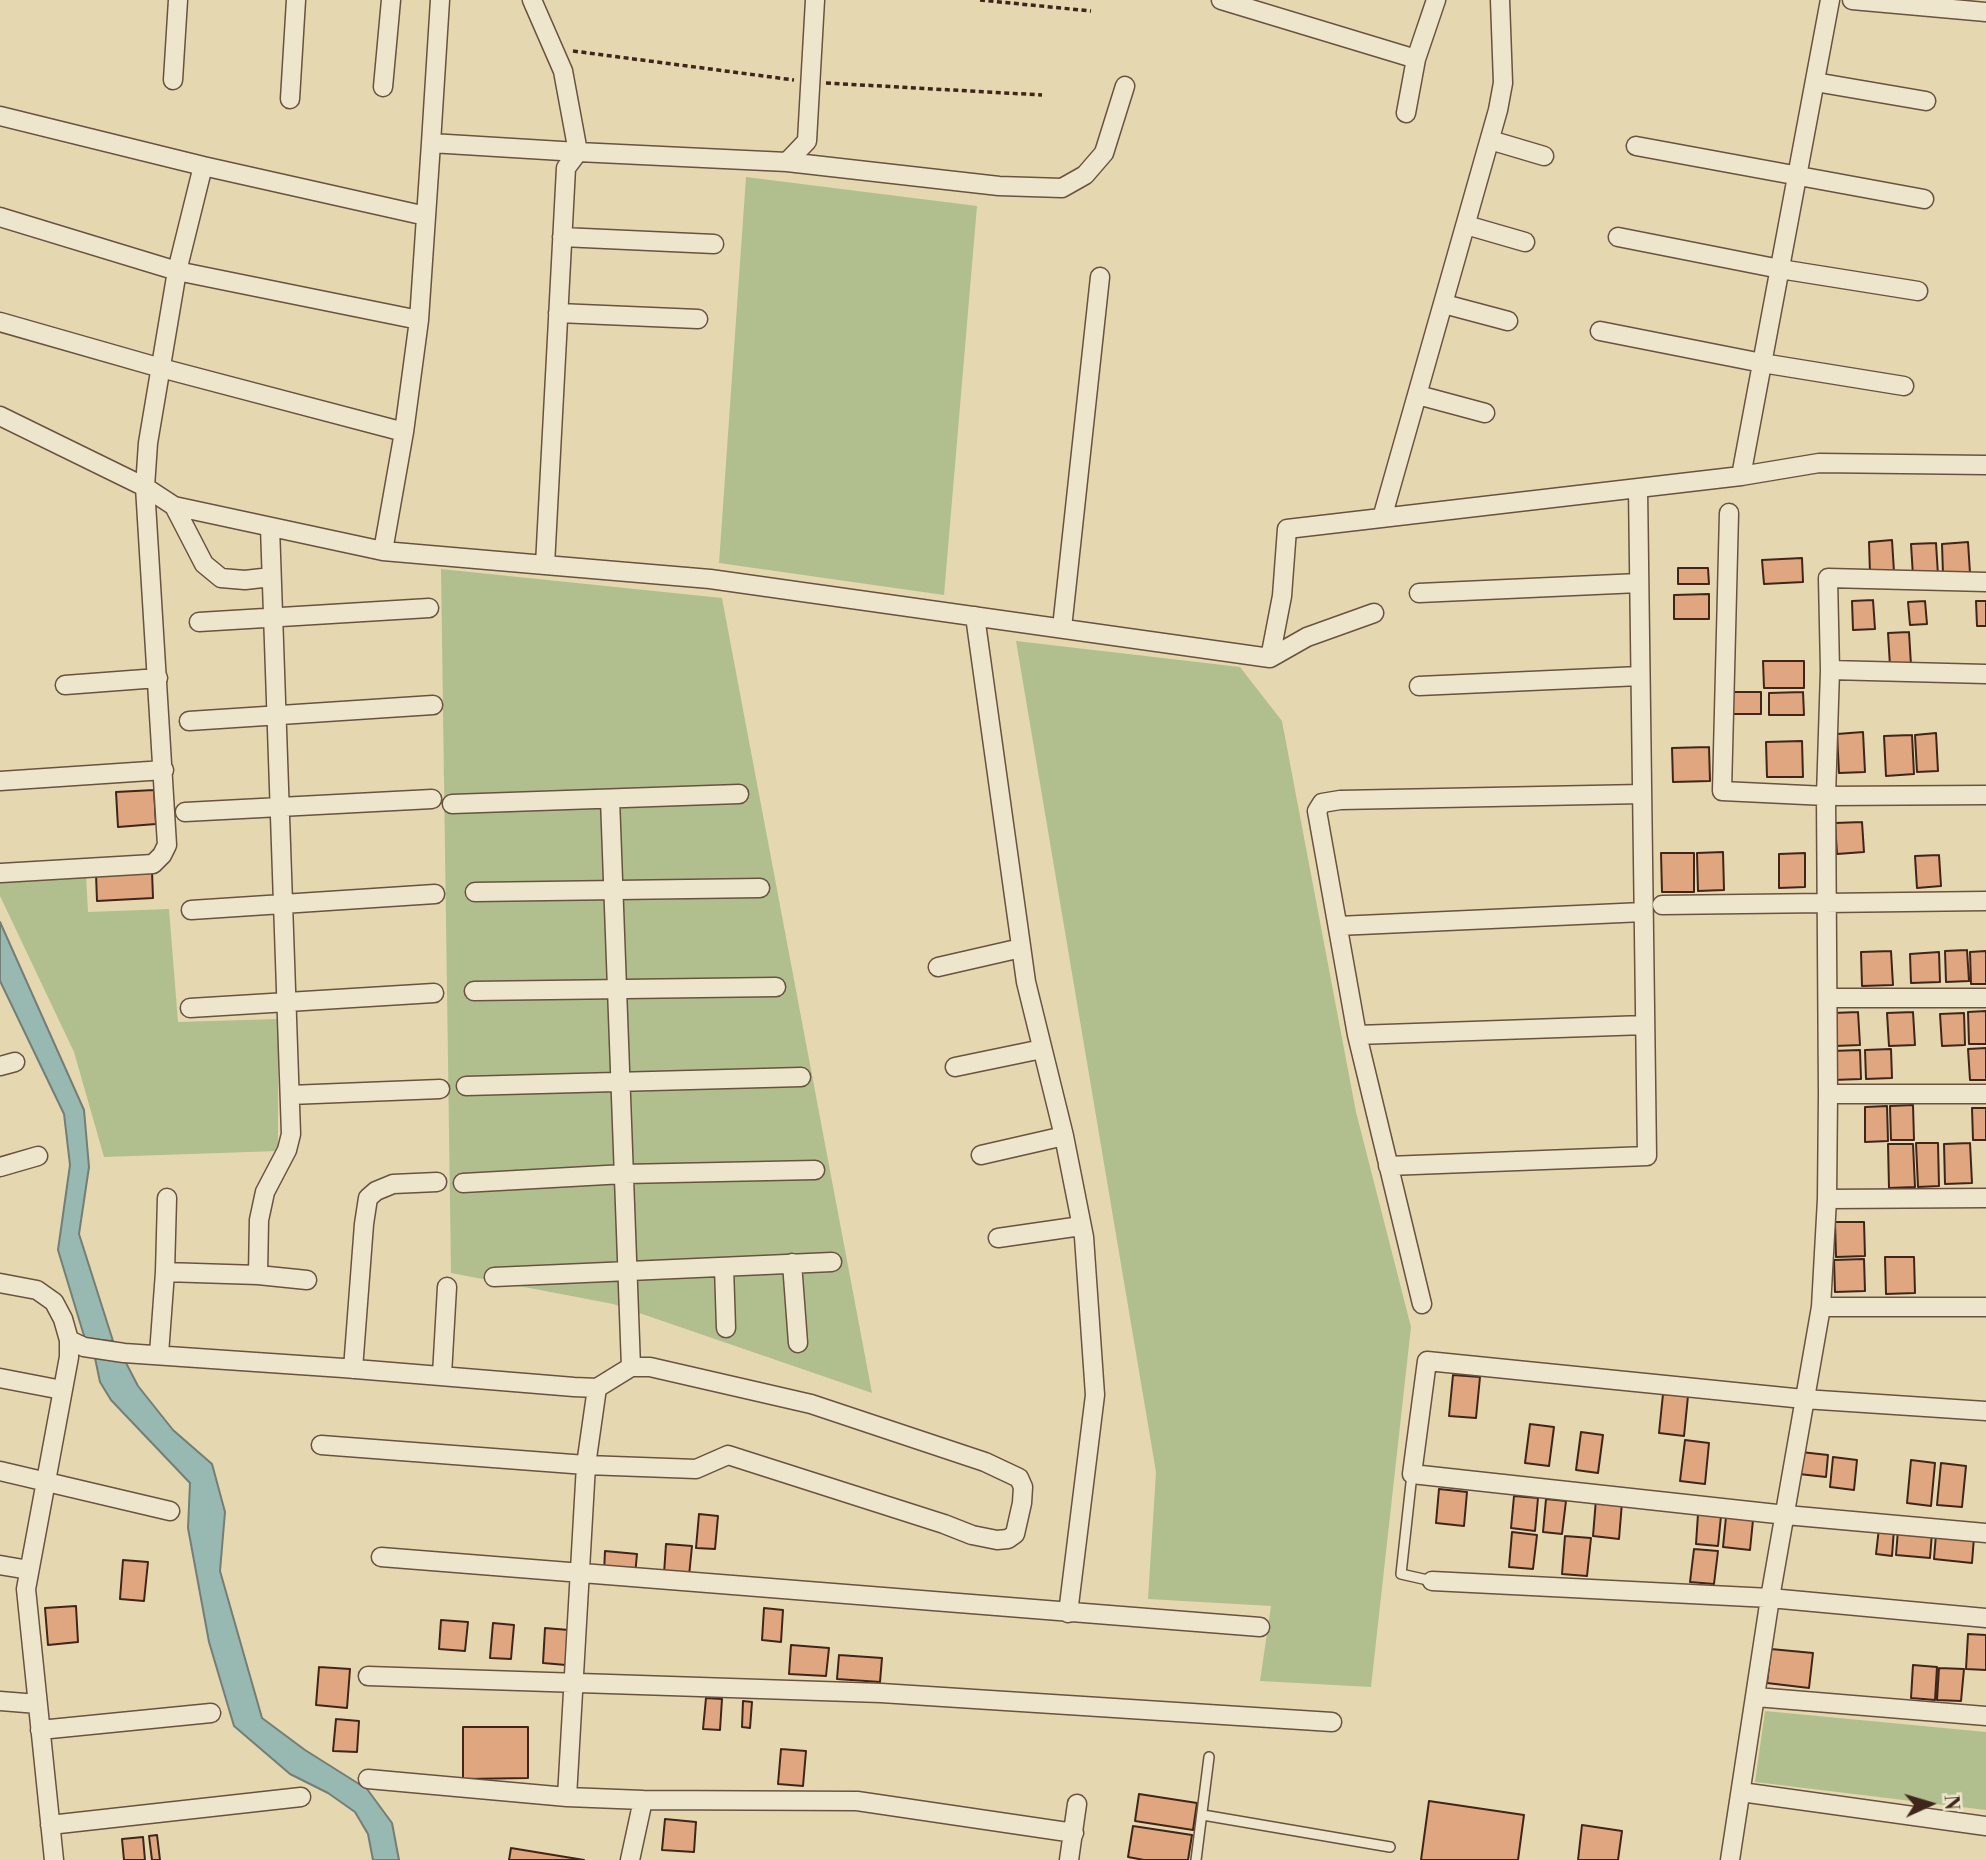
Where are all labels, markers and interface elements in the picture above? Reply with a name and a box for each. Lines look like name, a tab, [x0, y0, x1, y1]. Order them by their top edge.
north arrow	[1895, 1769, 1965, 1839]
text: N	[1938, 1794, 1963, 1811]

